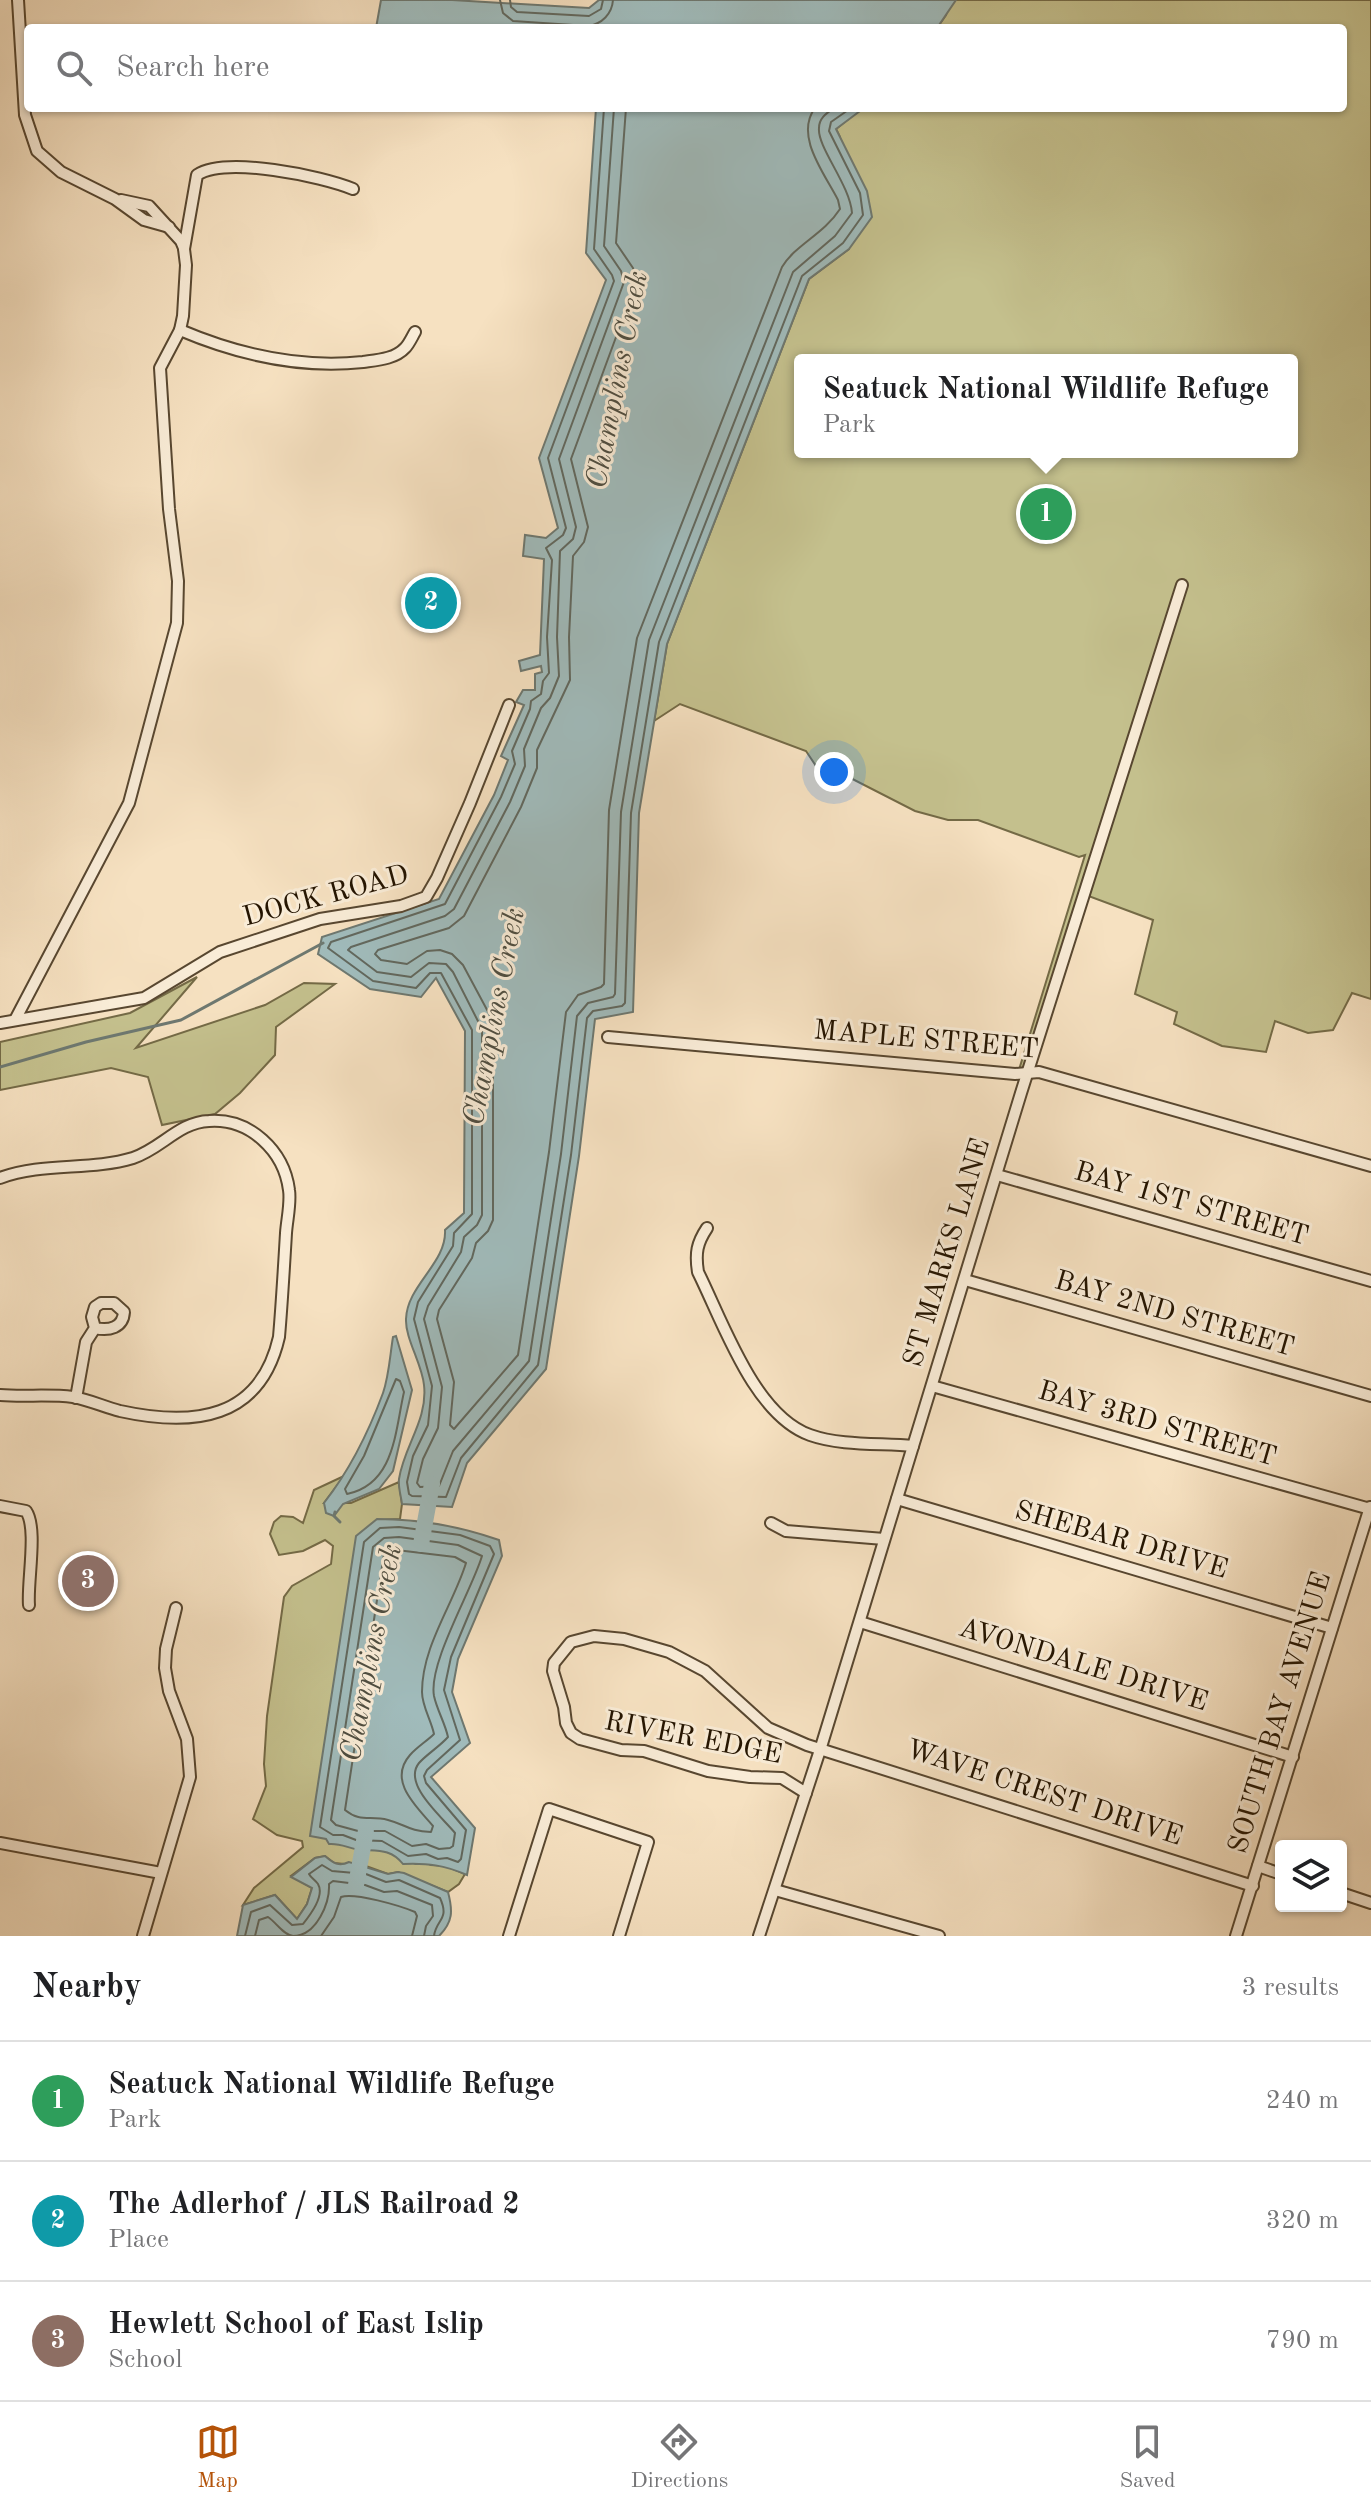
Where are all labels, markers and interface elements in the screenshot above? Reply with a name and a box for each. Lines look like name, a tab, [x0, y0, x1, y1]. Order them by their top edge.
search box	[24, 24, 1347, 112]
icon: search	[52, 46, 96, 90]
text: Search here	[116, 53, 270, 83]
water label: Champlins Creek	[582, 269, 654, 491]
popup	[794, 354, 1298, 458]
text: Seatuck National Wildlife Refuge	[823, 375, 1269, 405]
text: Park	[823, 412, 876, 438]
pin: 1	[1020, 484, 1072, 544]
pin: 2	[405, 573, 457, 633]
your location	[814, 752, 854, 792]
street label: DOCK ROAD	[240, 861, 412, 933]
water label: Champlins Creek	[459, 906, 531, 1128]
street label: MAPLE STREET	[812, 1017, 1040, 1065]
street label: ST MARKS LANE	[900, 1135, 996, 1371]
street label: BAY 1ST STREET	[1071, 1158, 1311, 1252]
street label: BAY 2ND STREET	[1051, 1267, 1297, 1363]
street label: BAY 3RD STREET	[1035, 1378, 1279, 1472]
street label: SHEBAR DRIVE	[1011, 1497, 1231, 1585]
water label: Champlins Creek	[336, 1542, 408, 1764]
pin: 3	[62, 1551, 114, 1611]
street label: SOUTH BAY AVENUE	[1225, 1569, 1337, 1857]
street label: AVONDALE DRIVE	[955, 1615, 1211, 1717]
street label: RIVER EDGE	[602, 1708, 784, 1770]
street label: WAVE CREST DRIVE	[902, 1736, 1186, 1852]
map controls	[1275, 1840, 1347, 1912]
button: layers	[1275, 1840, 1347, 1912]
text: Nearby	[32, 1971, 142, 2005]
text: 3 results	[1241, 1975, 1339, 2001]
text: Seatuck National Wildlife Refuge	[108, 2070, 555, 2100]
text: 1	[50, 2088, 66, 2114]
text: 240 m	[1266, 2088, 1339, 2114]
text: Park	[108, 2107, 162, 2133]
text: The Adlerhof / JLS Railroad 2	[108, 2190, 520, 2220]
text: 2	[50, 2208, 66, 2234]
text: 320 m	[1266, 2208, 1339, 2234]
text: Place	[108, 2227, 169, 2253]
text: Hewlett School of East Islip	[108, 2310, 484, 2340]
text: 3	[50, 2328, 66, 2354]
text: 790 m	[1266, 2328, 1339, 2354]
text: School	[108, 2347, 182, 2373]
tab: Map	[196, 2420, 240, 2495]
tab: Directions	[631, 2420, 728, 2495]
tab: Saved	[1119, 2420, 1175, 2495]

